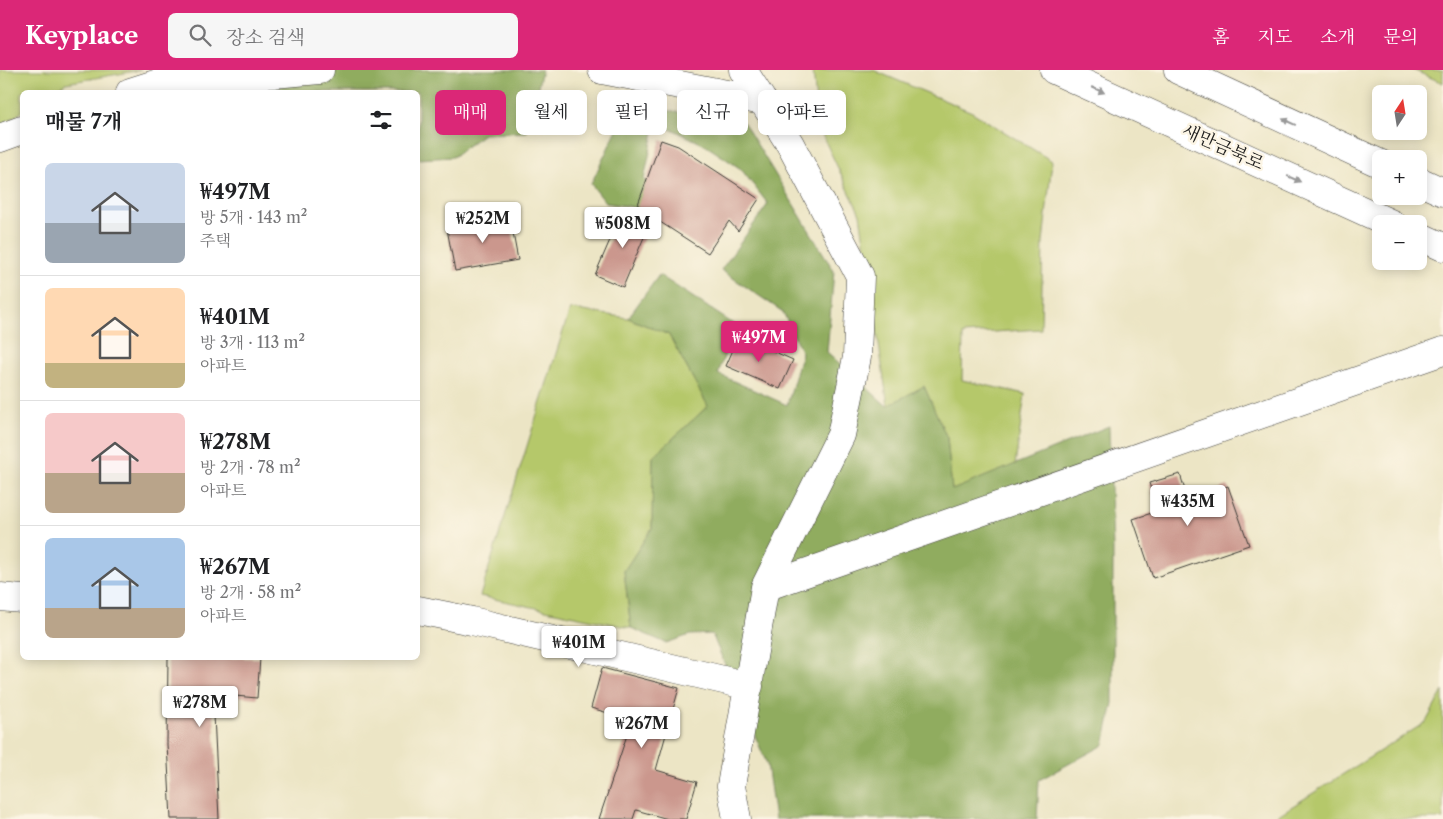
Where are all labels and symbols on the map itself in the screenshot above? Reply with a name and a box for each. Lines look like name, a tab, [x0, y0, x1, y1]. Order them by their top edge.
north arrow	[1372, 85, 1428, 140]
one-way arrow	[1091, 87, 1105, 95]
one-way arrow	[1282, 118, 1296, 126]
street label: 새만금북로	[1179, 119, 1267, 175]
one-way arrow	[1287, 175, 1301, 183]
pin: ₩252M	[448, 202, 518, 244]
pin: ₩508M	[588, 206, 658, 249]
pin: ₩497M	[724, 320, 794, 363]
pin: ₩435M	[1153, 484, 1223, 527]
pin: ₩401M	[544, 626, 614, 668]
pin: ₩278M	[165, 686, 235, 728]
pin: ₩267M	[607, 706, 677, 749]

